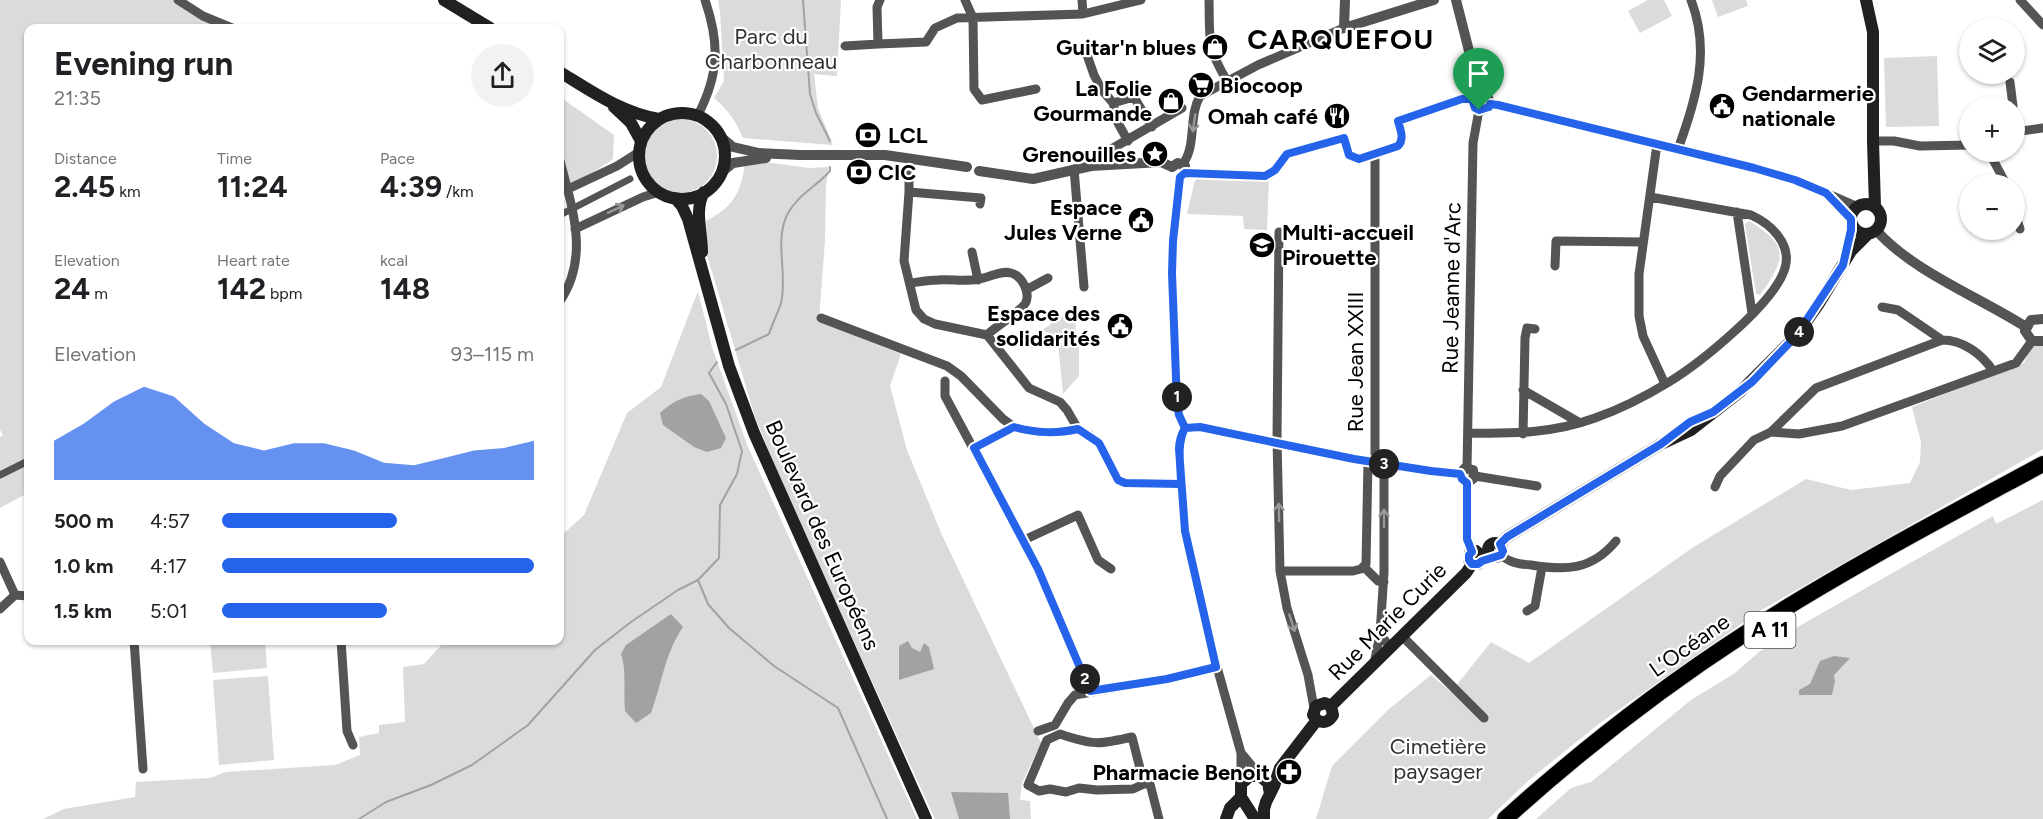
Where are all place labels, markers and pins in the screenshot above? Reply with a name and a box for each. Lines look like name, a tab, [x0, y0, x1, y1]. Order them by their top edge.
shop icon: Guitar'n blues	[1200, 32, 1230, 62]
place label: Guitar'n blues	[1056, 34, 1196, 61]
pin	[1453, 48, 1504, 110]
supermarket icon: Biocoop	[1186, 70, 1216, 100]
place label: Biocoop	[1220, 72, 1303, 99]
place label: La Folie Gourmande	[1033, 75, 1152, 127]
place label: Gendarmerie nationale	[1742, 80, 1874, 132]
shop icon: La Folie Gourmande	[1156, 86, 1186, 116]
public building icon: Gendarmerie nationale	[1707, 91, 1737, 121]
restaurant icon: Omah café	[1322, 101, 1352, 131]
place label: Omah café	[1208, 103, 1318, 130]
bank icon: LCL	[853, 120, 883, 150]
place label: LCL	[888, 122, 928, 149]
place icon: Grenouilles	[1140, 139, 1170, 169]
place label: Grenouilles	[1022, 141, 1136, 168]
bank icon: CIC	[844, 157, 874, 187]
place label: CIC	[878, 159, 916, 186]
place label: Espace Jules Verne	[1004, 194, 1122, 246]
public building icon: Espace Jules Verne	[1126, 205, 1156, 235]
place label: Multi-accueil Pirouette	[1282, 219, 1414, 271]
school or university icon: Multi-accueil Pirouette	[1247, 230, 1277, 260]
place label: Espace des solidarités	[987, 300, 1100, 352]
public building icon: Espace des solidarités	[1105, 311, 1135, 341]
pin: 4	[1784, 317, 1814, 347]
pin: 1	[1162, 382, 1192, 412]
pin: 3	[1369, 449, 1399, 479]
pin: 2	[1070, 664, 1100, 694]
pharmacy icon: Pharmacie Benoit	[1274, 757, 1304, 787]
place label: Pharmacie Benoit	[1092, 759, 1270, 786]

